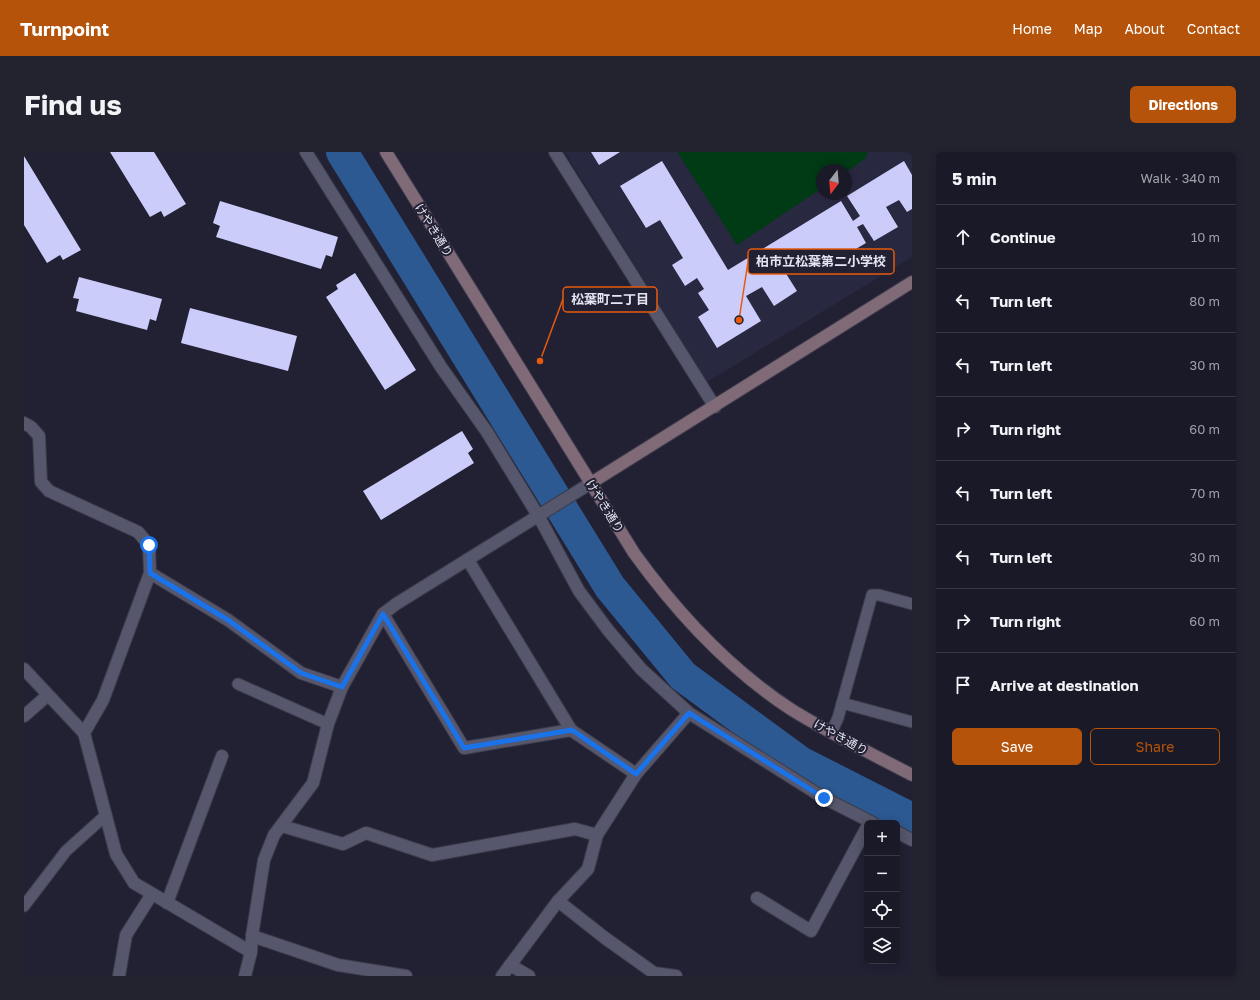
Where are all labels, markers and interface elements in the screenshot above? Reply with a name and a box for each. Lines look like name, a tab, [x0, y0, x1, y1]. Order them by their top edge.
text: Turnpoint	[20, 17, 109, 40]
text: Home	[1012, 20, 1052, 37]
text: Map	[1074, 20, 1102, 37]
text: About	[1124, 20, 1165, 37]
text: Contact	[1187, 20, 1240, 37]
button: Directions	[1130, 86, 1236, 123]
text: Find us	[24, 88, 122, 121]
north arrow	[816, 164, 852, 200]
text: 5 min	[952, 168, 996, 189]
text: Walk · 340 m	[1140, 170, 1220, 186]
street label: けやき通り	[412, 201, 456, 259]
icon: ahead	[952, 226, 974, 248]
text: Continue	[990, 228, 1056, 246]
text: 10 m	[1191, 229, 1220, 245]
callout: 柏市立松葉第二小学校	[748, 249, 894, 274]
text: 柏市立松葉第二小学校	[756, 253, 886, 269]
callout: 松葉町二丁目	[563, 287, 657, 312]
icon: left	[952, 290, 974, 312]
text: 松葉町二丁目	[571, 291, 649, 307]
text: Turn left	[990, 292, 1052, 310]
text: 80 m	[1189, 293, 1220, 309]
icon: left	[952, 354, 974, 376]
text: Turn left	[990, 356, 1052, 374]
text: 30 m	[1190, 357, 1220, 373]
icon: right	[952, 418, 974, 440]
text: Turn right	[990, 420, 1061, 438]
text: 60 m	[1189, 421, 1220, 437]
street label: けやき通り	[583, 477, 627, 535]
icon: left	[952, 482, 974, 504]
text: Turn left	[990, 484, 1052, 502]
text: 70 m	[1190, 485, 1220, 501]
route start	[140, 536, 158, 554]
icon: left	[952, 546, 974, 568]
text: Turn left	[990, 548, 1052, 566]
text: 30 m	[1190, 549, 1220, 565]
icon: right	[952, 610, 974, 632]
text: Turn right	[990, 612, 1061, 630]
text: 60 m	[1189, 613, 1220, 629]
icon: arrive	[952, 674, 974, 696]
text: Arrive at destination	[990, 676, 1139, 694]
street label: けやき通り	[811, 716, 871, 758]
button: Save	[952, 728, 1082, 765]
button: Share	[1090, 728, 1220, 765]
route end	[815, 789, 833, 807]
map controls	[864, 820, 900, 964]
button: +	[864, 820, 900, 856]
button: −	[864, 856, 900, 892]
button: locate	[864, 892, 900, 928]
button: layers	[864, 928, 900, 964]

